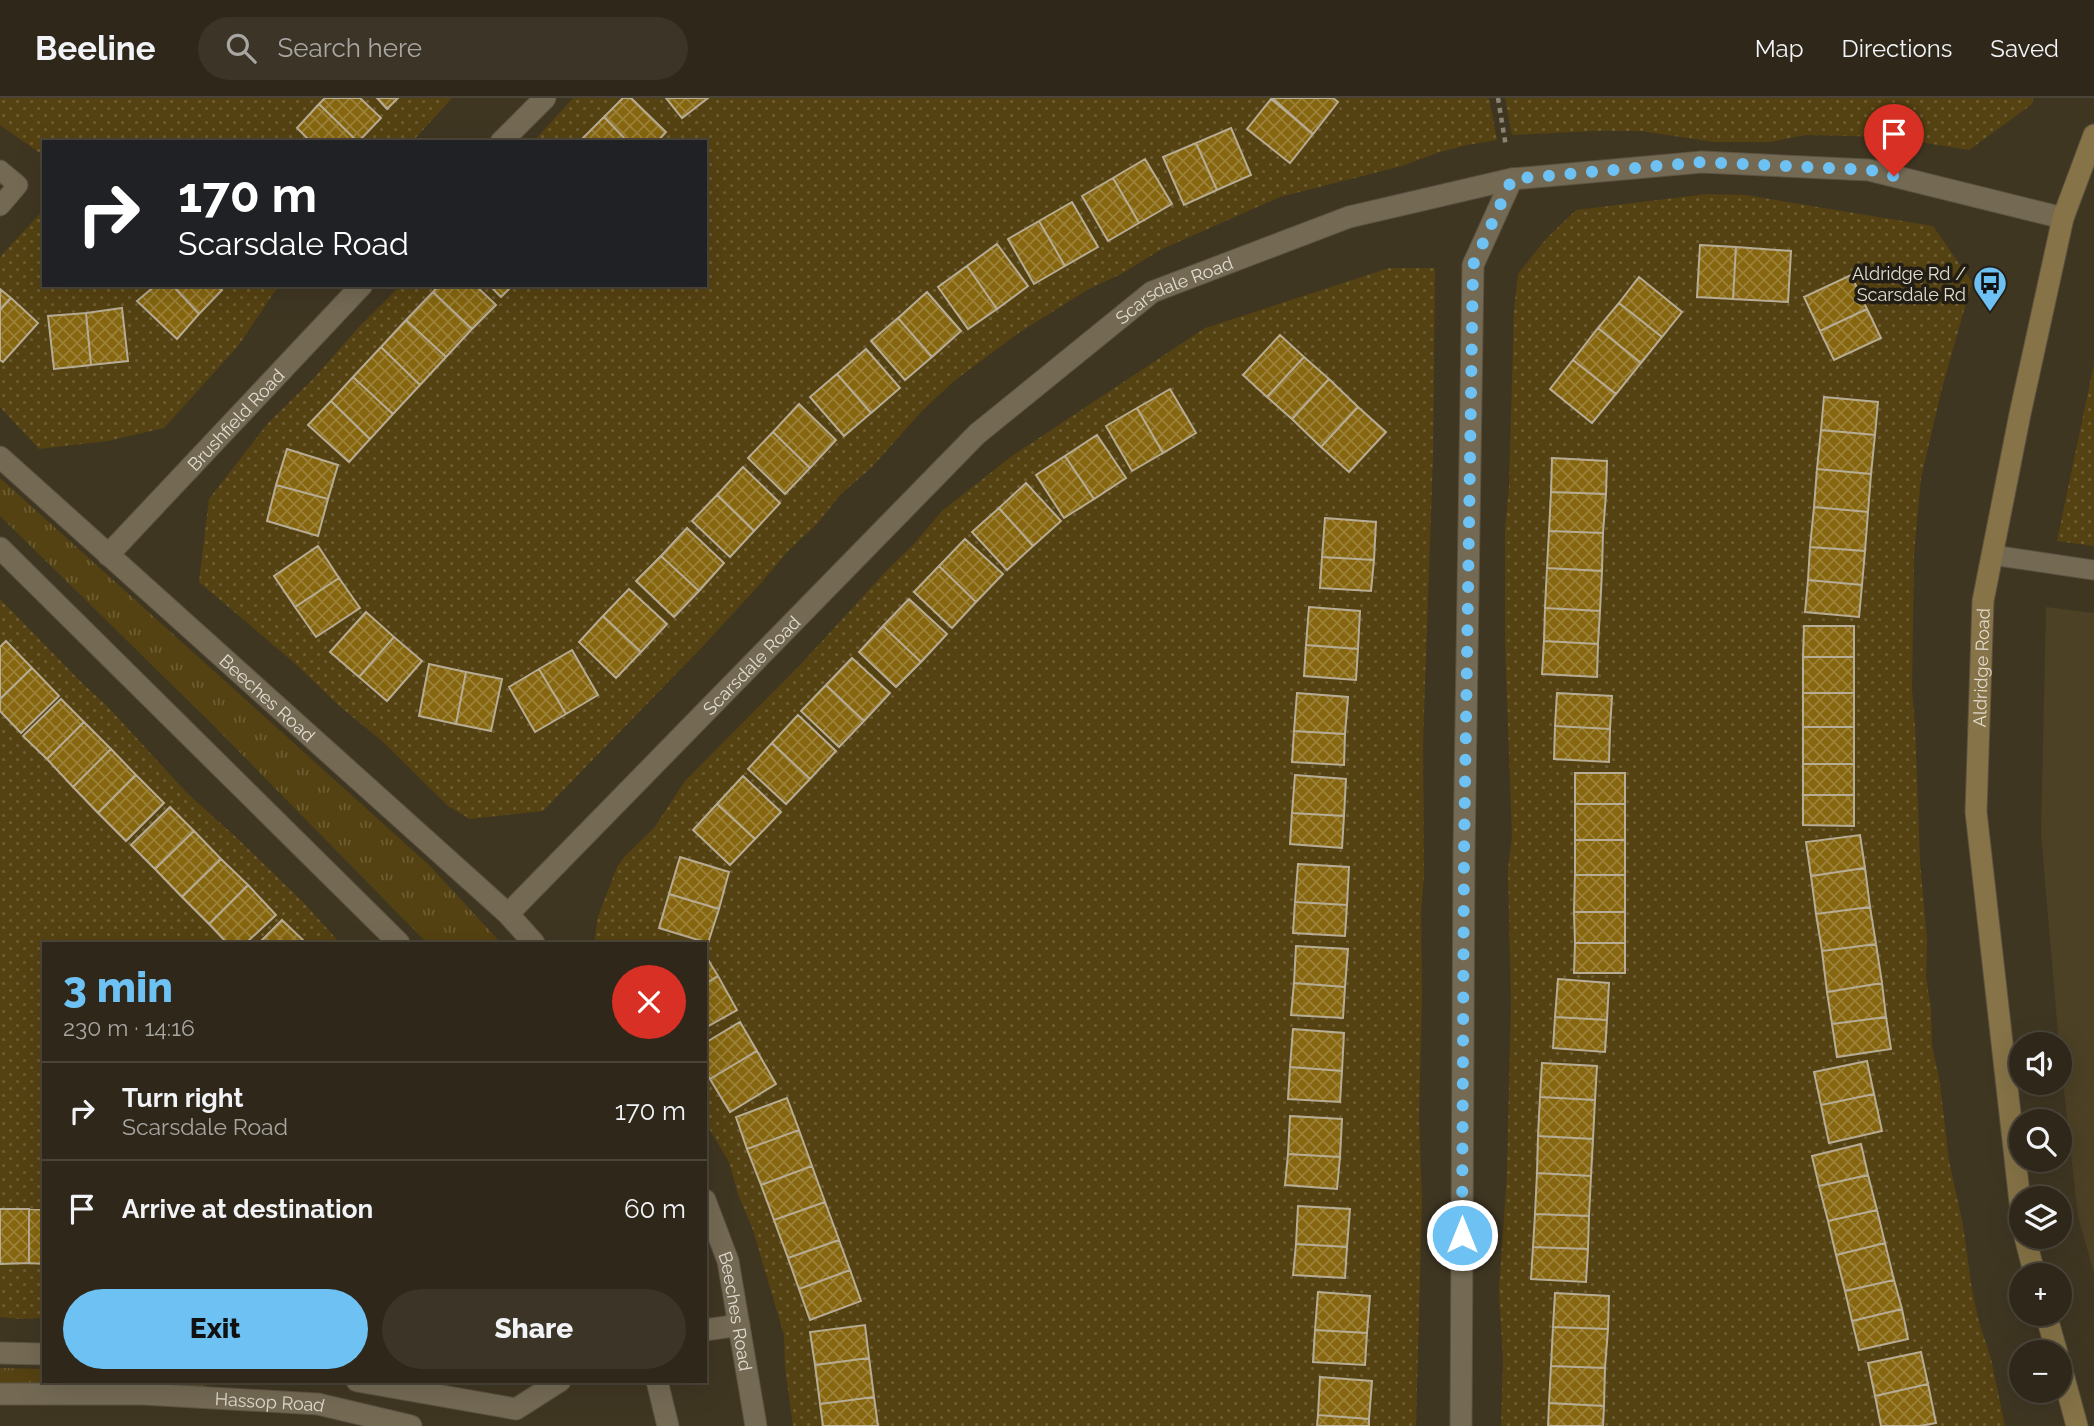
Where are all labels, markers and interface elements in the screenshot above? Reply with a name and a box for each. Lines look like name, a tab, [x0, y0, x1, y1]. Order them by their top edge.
search box	[198, 17, 688, 80]
text: Beeline	[35, 29, 156, 68]
icon: search	[222, 29, 260, 67]
text: Search here	[278, 33, 422, 63]
text: Map	[1755, 34, 1804, 63]
text: Directions	[1842, 34, 1952, 63]
text: Saved	[1990, 34, 2059, 63]
pin	[1864, 104, 1924, 176]
icon: arrive	[1875, 115, 1913, 153]
text: 170 m	[178, 166, 317, 223]
icon: right	[63, 168, 154, 259]
text: Scarsdale Road	[178, 225, 409, 262]
street label: Scarsdale Road	[1111, 252, 1236, 328]
place label: Aldridge Rd / Scarsdale Rd	[1852, 263, 1966, 305]
bus stop icon: Aldridge Rd / Scarsdale Rd	[1971, 264, 2009, 313]
street label: Brushfield Road	[183, 364, 288, 475]
street label: Aldridge Road	[1968, 608, 1993, 728]
street label: Scarsdale Road	[698, 611, 804, 719]
street label: Beeches Road	[216, 650, 319, 746]
text: 3 min	[63, 963, 173, 1012]
button: close	[612, 965, 686, 1039]
text: 230 m · 14:16	[63, 1014, 195, 1041]
map controls	[2009, 1032, 2072, 1403]
button: sound	[2009, 1032, 2072, 1095]
text: Turn right	[122, 1083, 243, 1113]
icon: right	[63, 1092, 101, 1130]
text: 170 m	[615, 1096, 686, 1126]
button: search	[2009, 1109, 2072, 1172]
text: Scarsdale Road	[122, 1113, 288, 1140]
button: layers	[2009, 1186, 2072, 1249]
icon: arrive	[63, 1190, 101, 1228]
text: Arrive at destination	[122, 1194, 373, 1224]
text: 60 m	[624, 1194, 686, 1224]
position arrow	[1425, 1198, 1499, 1272]
street label: Beeches Road	[715, 1248, 757, 1372]
button: +	[2009, 1263, 2072, 1326]
button: Exit	[63, 1289, 368, 1369]
button: Share	[382, 1289, 686, 1369]
button: −	[2009, 1340, 2072, 1403]
street label: Hassop Road	[214, 1388, 327, 1416]

